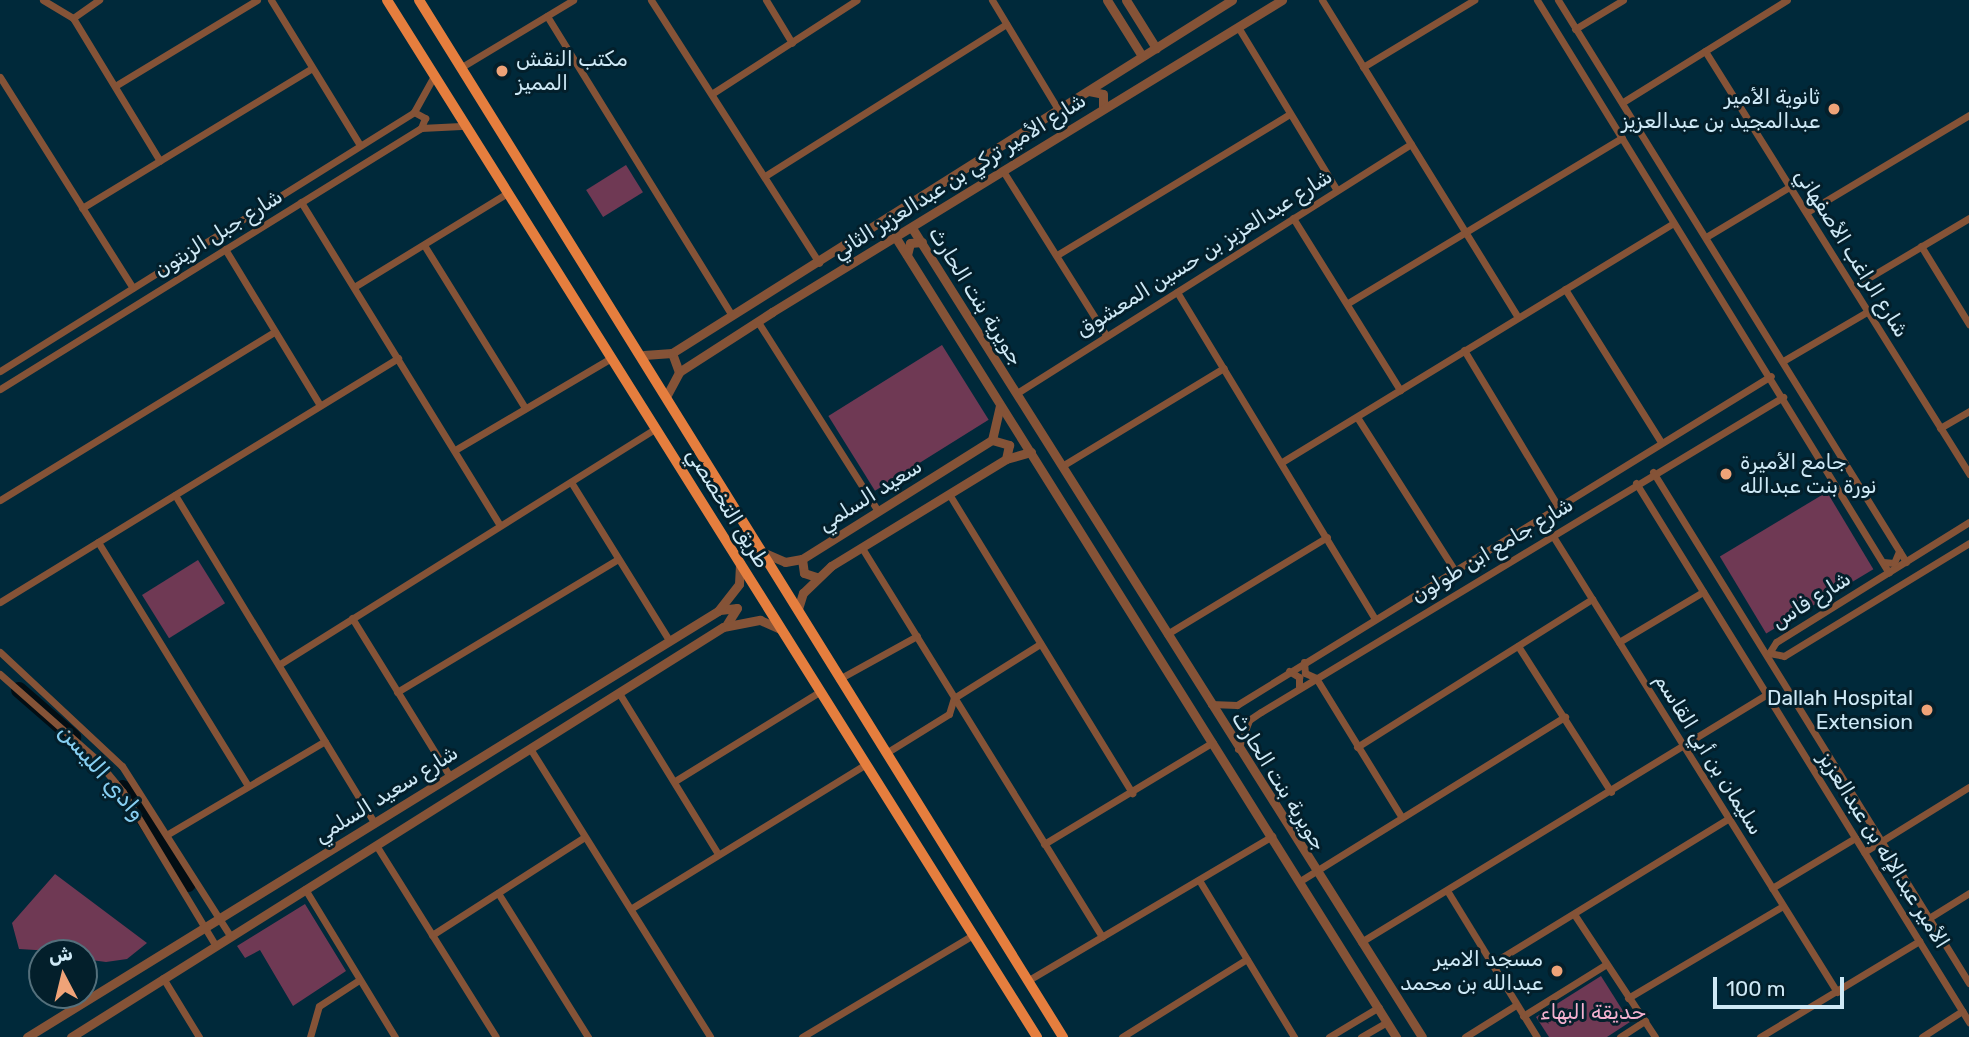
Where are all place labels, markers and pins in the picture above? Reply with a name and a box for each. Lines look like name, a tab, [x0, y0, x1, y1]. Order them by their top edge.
place label: مكتب النقش المميز	[516, 46, 628, 96]
marker: مكتب النقش المميز	[494, 63, 510, 79]
place label: ثانوية الأمير عبدالمجيد بن عبدالعزيز	[1621, 84, 1820, 134]
marker: ثانوية الأمير عبدالمجيد بن عبدالعزيز	[1826, 101, 1842, 117]
place label: جامع الأميرة نورة بنت عبدالله	[1740, 449, 1877, 499]
marker: جامع الأميرة نورة بنت عبدالله	[1718, 466, 1734, 482]
place label: Dallah Hospital Extension	[1767, 685, 1913, 735]
marker: Dallah Hospital Extension	[1919, 702, 1935, 718]
place label: مسجد الامير عبدالله بن محمد	[1400, 946, 1543, 996]
marker: مسجد الامير عبدالله بن محمد	[1549, 963, 1565, 979]

